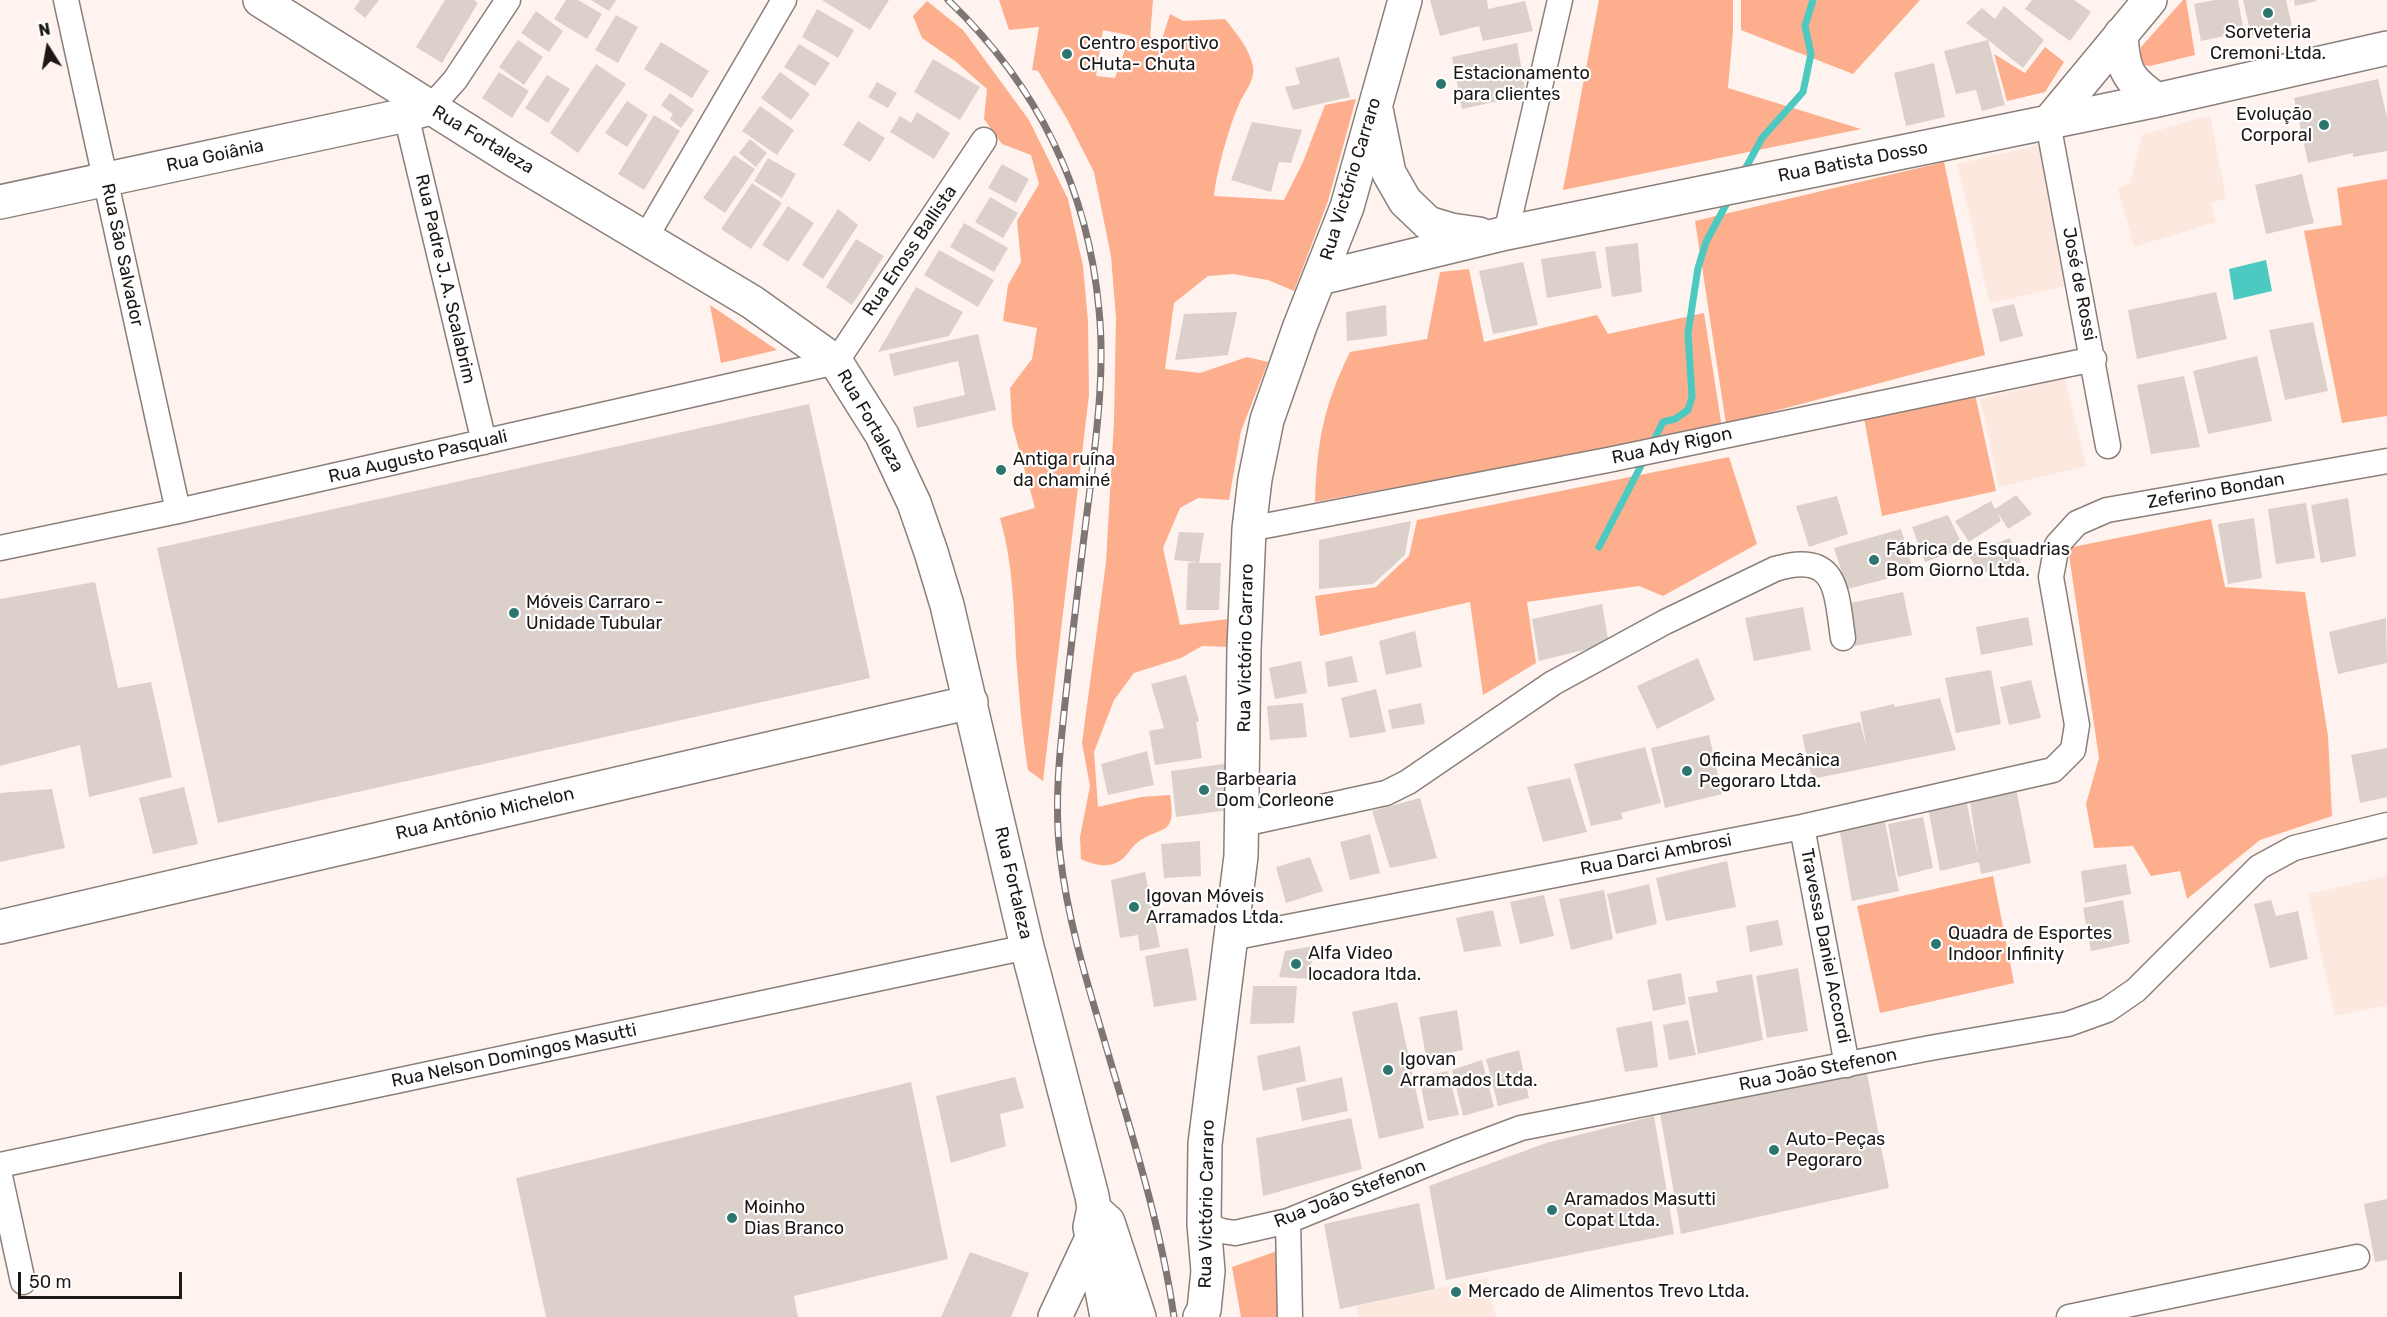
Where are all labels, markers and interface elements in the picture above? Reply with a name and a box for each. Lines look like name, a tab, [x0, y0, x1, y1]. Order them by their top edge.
marker: Sorveteria Cremoni Ltda.	[2261, 6, 2275, 20]
north arrow	[18, 18, 78, 78]
text: N	[37, 19, 52, 40]
place label: Sorveteria Cremoni Ltda.	[2210, 22, 2326, 64]
place label: Centro esportivo CHuta- Chuta	[1079, 33, 1219, 76]
marker: Centro esportivo CHuta- Chuta	[1060, 47, 1074, 61]
place label: Estacionamento para clientes	[1453, 63, 1590, 106]
marker: Estacionamento para clientes	[1434, 77, 1448, 91]
street label: Rua Victório Carraro	[1316, 95, 1386, 263]
street label: Rua Fortaleza	[428, 101, 538, 179]
place label: Evolução Corporal	[2236, 104, 2312, 146]
marker: Evolução Corporal	[2317, 118, 2331, 132]
street label: Rua Goiânia	[164, 135, 266, 177]
street label: Rua Batista Dosso	[1776, 137, 1930, 187]
street label: Rua Padre J. A. Scalabrim	[410, 172, 480, 386]
street label: Rua São Salvador	[96, 181, 148, 329]
street label: Rua Enoss Ballista	[858, 182, 962, 320]
street label: José de Rossi	[2057, 225, 2101, 343]
street label: Rua Fortaleza	[832, 366, 908, 476]
street label: Rua Ady Rigon	[1610, 423, 1734, 469]
street label: Rua Augusto Pasquali	[326, 426, 510, 488]
place label: Antiga ruína da chaminé	[1013, 449, 1115, 492]
marker: Antiga ruína da chaminé	[994, 463, 1008, 477]
street label: Zeferino Bondan	[2146, 468, 2286, 514]
place label: Fábrica de Esquadrias Bom Giorno Ltda.	[1886, 539, 2070, 582]
marker: Fábrica de Esquadrias Bom Giorno Ltda.	[1867, 553, 1881, 567]
street label: Rua Victório Carraro	[1234, 563, 1258, 733]
place label: Móveis Carraro - Unidade Tubular	[526, 592, 663, 634]
marker: Móveis Carraro - Unidade Tubular	[507, 606, 521, 620]
place label: Oficina Mecânica Pegoraro Ltda.	[1699, 750, 1840, 792]
marker: Oficina Mecânica Pegoraro Ltda.	[1680, 764, 1694, 778]
place label: Barbearia Dom Corleone	[1216, 769, 1334, 812]
street label: Rua Antônio Michelon	[394, 783, 576, 845]
marker: Barbearia Dom Corleone	[1197, 783, 1211, 797]
street label: Rua Fortaleza	[990, 825, 1036, 941]
street label: Rua Darci Ambrosi	[1578, 830, 1734, 880]
street label: Travessa Daniel Accordi	[1795, 847, 1855, 1045]
place label: Igovan Móveis Arramados Ltda.	[1146, 886, 1284, 928]
marker: Igovan Móveis Arramados Ltda.	[1127, 900, 1141, 914]
place label: Quadra de Esportes Indoor Infinity	[1948, 923, 2112, 966]
marker: Quadra de Esportes Indoor Infinity	[1929, 937, 1943, 951]
place label: Alfa Video locadora ltda.	[1308, 943, 1421, 986]
marker: Alfa Video locadora ltda.	[1289, 957, 1303, 971]
street label: Rua Nelson Domingos Masutti	[389, 1019, 639, 1093]
street label: Rua João Stefenon	[1737, 1044, 1899, 1096]
place label: Igovan Arramados Ltda.	[1400, 1049, 1538, 1092]
marker: Igovan Arramados Ltda.	[1381, 1063, 1395, 1077]
street label: Rua Victório Carraro	[1195, 1119, 1219, 1289]
place label: Auto-Peças Pegoraro	[1786, 1129, 1885, 1172]
marker: Auto-Peças Pegoraro	[1767, 1143, 1781, 1157]
street label: Rua João Stefenon	[1271, 1155, 1429, 1233]
place label: Aramados Masutti Copat Ltda.	[1564, 1189, 1716, 1232]
place label: Moinho Dias Branco	[744, 1197, 844, 1240]
marker: Aramados Masutti Copat Ltda.	[1545, 1203, 1559, 1217]
marker: Moinho Dias Branco	[725, 1211, 739, 1225]
scale bar	[21, 1260, 184, 1298]
text: 50 m	[29, 1271, 72, 1293]
place label: Mercado de Alimentos Trevo Ltda.	[1468, 1281, 1749, 1303]
marker: Mercado de Alimentos Trevo Ltda.	[1449, 1285, 1463, 1299]

